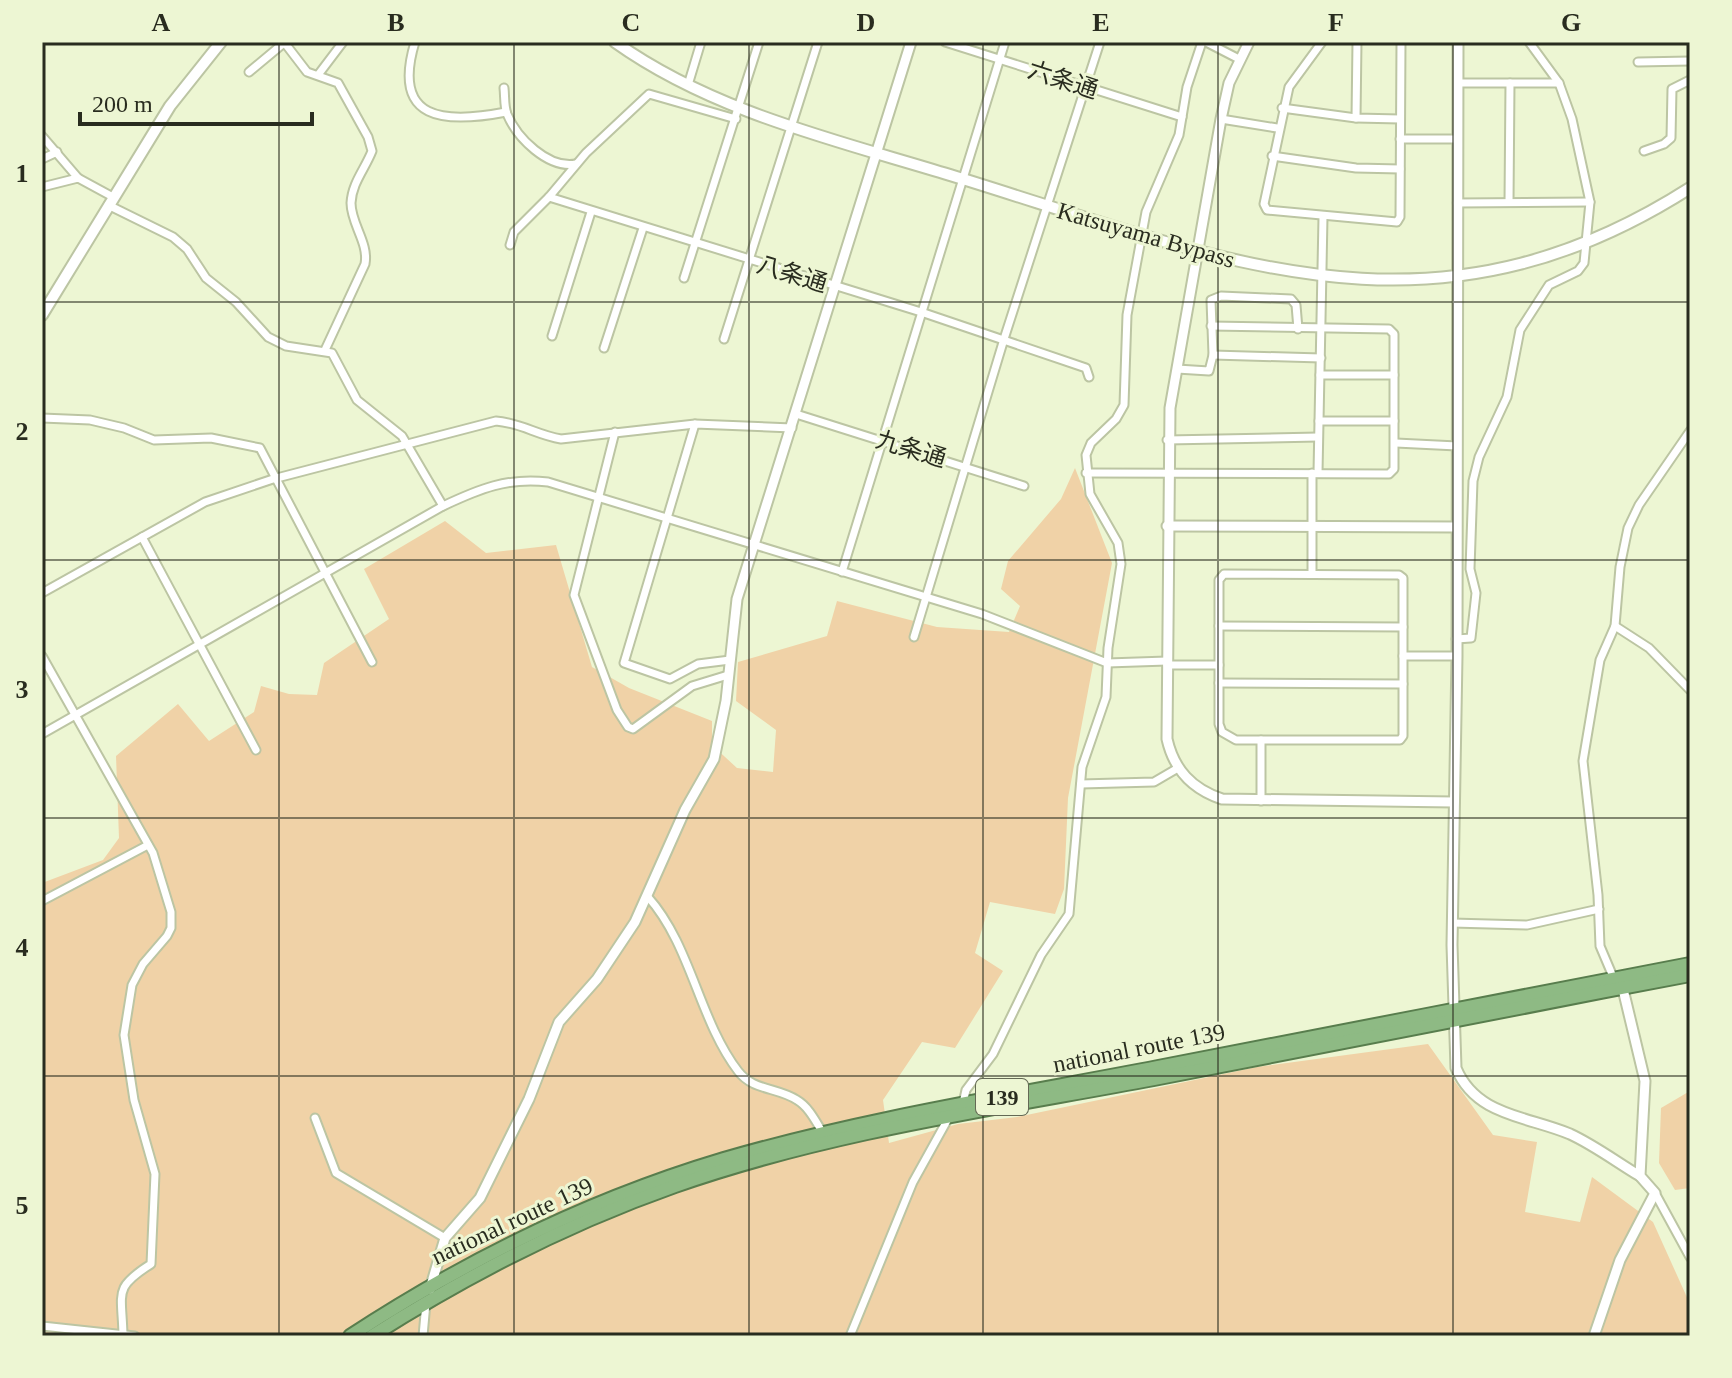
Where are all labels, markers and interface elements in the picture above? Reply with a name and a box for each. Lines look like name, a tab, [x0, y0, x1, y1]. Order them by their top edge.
text: A	[152, 8, 171, 37]
text: B	[387, 8, 405, 37]
text: C	[622, 8, 640, 37]
text: D	[857, 8, 875, 37]
text: E	[1092, 8, 1110, 37]
text: F	[1328, 8, 1344, 37]
text: G	[1561, 8, 1581, 37]
street label: 六条通	[1025, 57, 1101, 103]
scale bar	[80, 76, 312, 126]
text: 200 m	[92, 91, 153, 117]
text: 1	[16, 159, 29, 188]
street label: Katsuyama Bypass	[1054, 197, 1238, 273]
street label: 八条通	[754, 251, 830, 297]
text: 2	[16, 417, 29, 446]
street label: 九条通	[873, 426, 949, 472]
text: 3	[16, 675, 29, 704]
text: 4	[16, 933, 29, 962]
street label: national route 139	[1051, 1019, 1227, 1077]
road number: 139	[976, 1079, 1028, 1115]
street label: national route 139	[427, 1172, 597, 1270]
text: 5	[16, 1191, 29, 1220]

